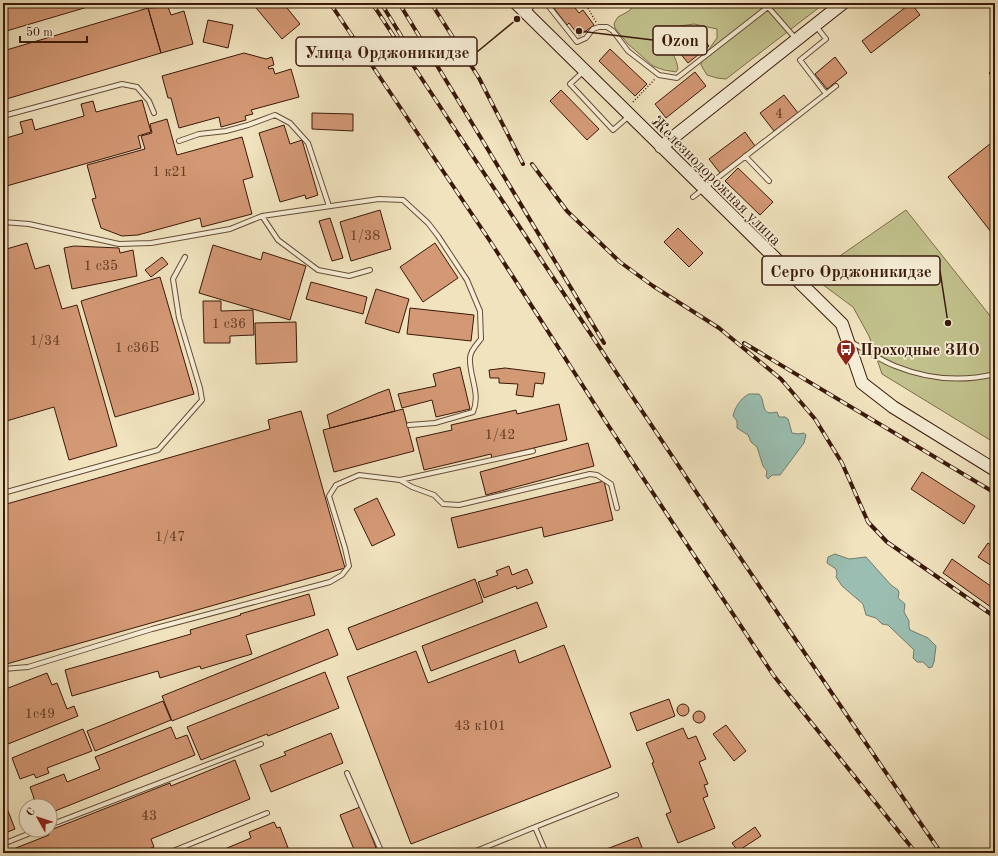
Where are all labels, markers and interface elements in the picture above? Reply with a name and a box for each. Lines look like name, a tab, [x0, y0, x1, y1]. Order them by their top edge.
scale bar	[20, 18, 87, 44]
text: 50 m	[26, 26, 53, 39]
callout: Ozon	[653, 26, 707, 55]
text: Ozon	[661, 33, 699, 50]
callout: Улица Орджоникидзе	[296, 37, 477, 66]
text: Улица Орджоникидзе	[304, 45, 470, 62]
house number: 4	[775, 107, 783, 121]
street label: Железнодорожная улица	[648, 114, 784, 249]
house number: 1 к21	[152, 165, 188, 179]
house number: 1/38	[350, 229, 380, 243]
callout: Серго Орджоникидзе	[762, 256, 940, 285]
house number: 1 с35	[84, 259, 118, 273]
text: Серго Орджоникидзе	[770, 264, 932, 281]
house number: 1 с36	[212, 317, 246, 331]
house number: 1/34	[30, 334, 60, 348]
bus stop icon: Проходные ЗИО	[835, 338, 857, 366]
house number: 1 с36Б	[115, 341, 159, 355]
place label: Проходные ЗИО	[860, 343, 980, 359]
house number: 1/42	[485, 428, 515, 442]
house number: 1/47	[155, 530, 185, 544]
house number: 1с49	[25, 707, 55, 721]
house number: 43 к101	[454, 719, 506, 733]
north arrow	[18, 798, 58, 838]
text: С	[25, 806, 38, 819]
house number: 43	[141, 809, 157, 823]

